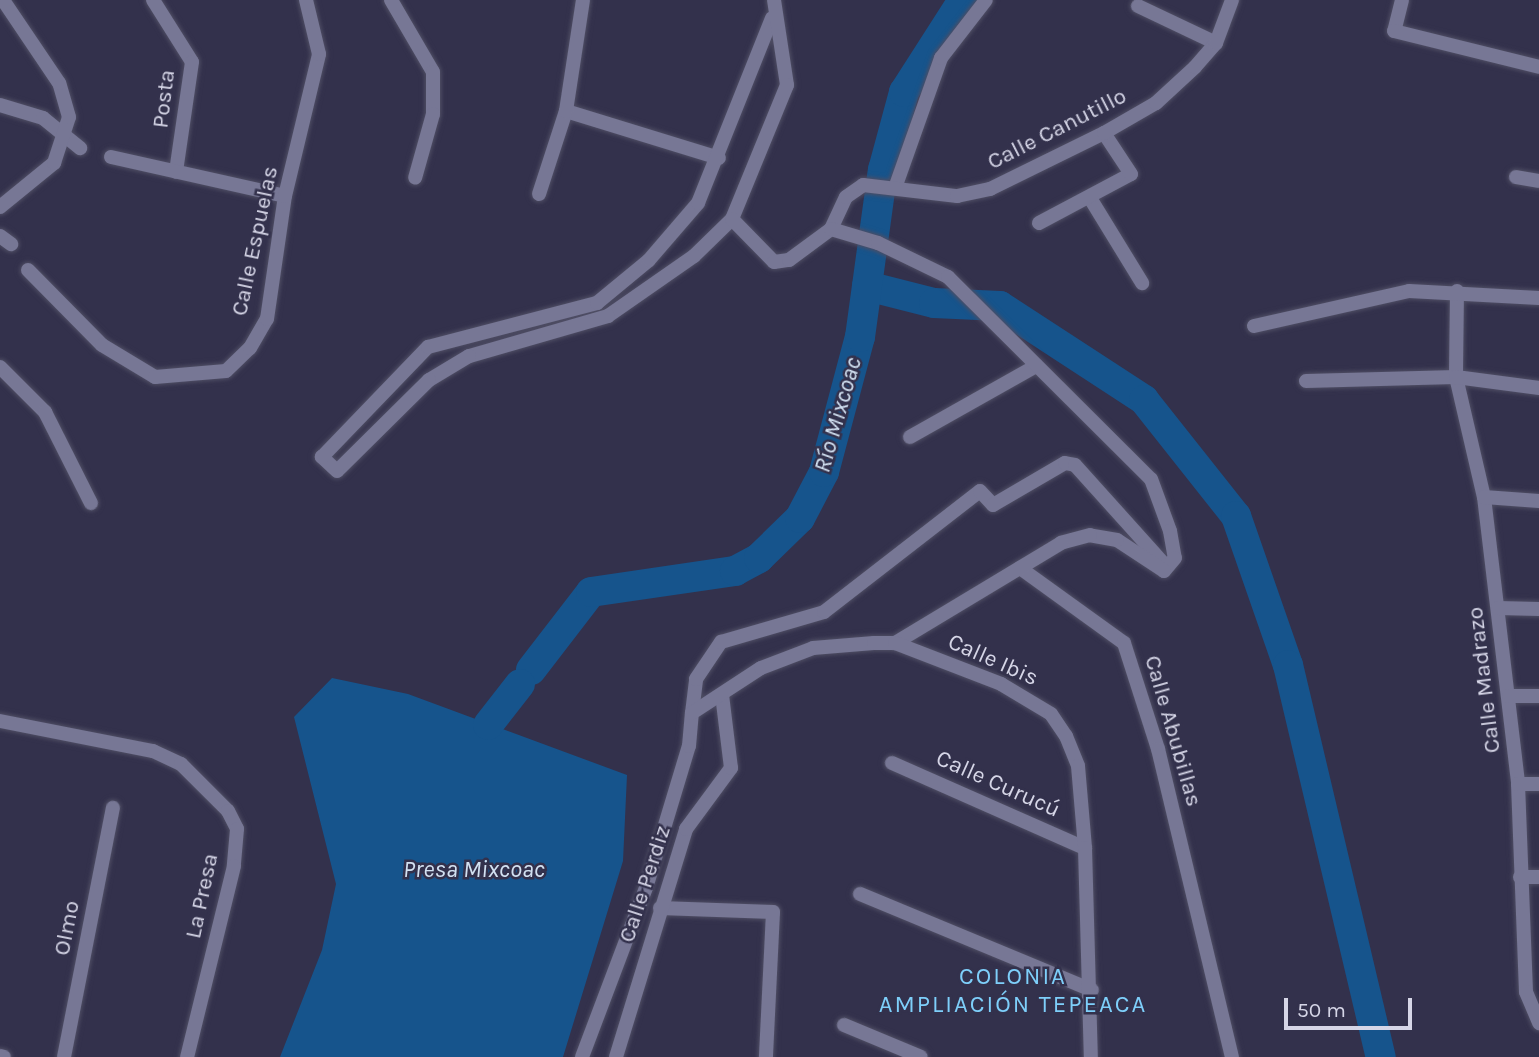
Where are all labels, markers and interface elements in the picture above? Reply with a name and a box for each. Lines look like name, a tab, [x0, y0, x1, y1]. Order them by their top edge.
street label: Posta	[147, 68, 181, 130]
street label: Calle Canutillo	[983, 82, 1131, 176]
street label: Calle Espuelas	[226, 164, 284, 318]
water label: Río Mixcoac	[808, 354, 868, 476]
street label: Calle Madrazo	[1461, 605, 1507, 755]
street label: Calle Ibis	[944, 628, 1042, 692]
street label: Calle Abubillas	[1138, 652, 1208, 810]
street label: Calle Curucú	[932, 744, 1064, 824]
street label: Calle Perdiz	[613, 822, 677, 946]
street label: La Presa	[180, 851, 224, 941]
water label: Presa Mixcoac	[403, 856, 545, 884]
street label: Olmo	[48, 898, 86, 958]
district label: COLONIA AMPLIACIÓN TEPEACA	[881, 963, 1145, 1019]
scale bar	[1287, 984, 1415, 1028]
text: 50 m	[1297, 998, 1346, 1022]

